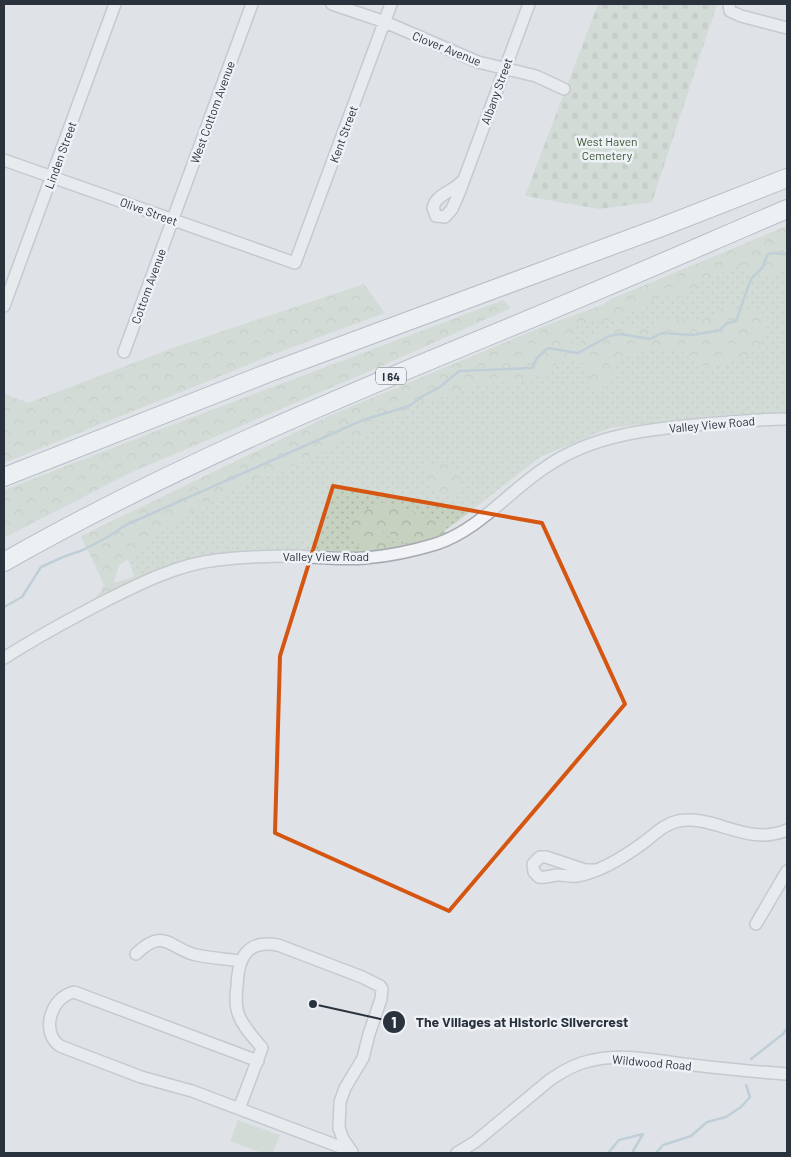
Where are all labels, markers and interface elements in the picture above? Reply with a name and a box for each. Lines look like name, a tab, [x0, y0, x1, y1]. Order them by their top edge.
street label: Clover Avenue	[410, 28, 484, 68]
street label: Albany Street	[477, 56, 515, 126]
street label: West Cottom Avenue	[187, 59, 237, 165]
street label: Kent Street	[326, 104, 360, 164]
street label: Linden Street	[41, 119, 79, 191]
park label: West Haven Cemetery	[576, 134, 638, 162]
street label: Olive Street	[118, 194, 180, 228]
street label: Cottom Avenue	[128, 246, 168, 326]
road number: I 64	[376, 368, 406, 384]
street label: Valley View Road	[668, 413, 756, 435]
street label: Valley View Road	[283, 549, 369, 563]
callout: The Villages at Historic Silvercrest	[381, 1008, 639, 1037]
text: 1	[391, 1013, 397, 1031]
text: The Villages at Historic Silvercrest	[416, 1013, 628, 1030]
street label: Wildwood Road	[612, 1052, 692, 1072]

